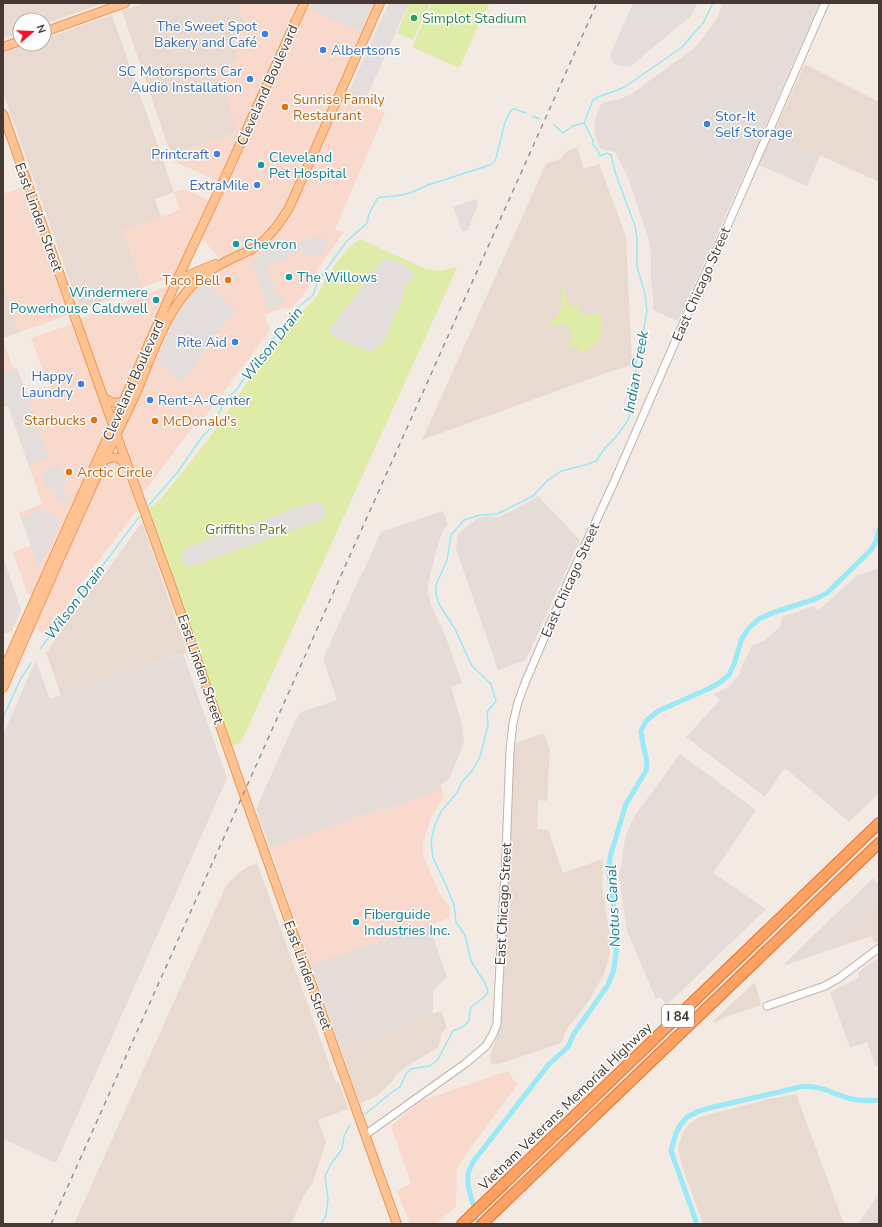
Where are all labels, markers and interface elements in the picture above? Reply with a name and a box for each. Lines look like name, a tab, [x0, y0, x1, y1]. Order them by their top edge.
place label: Simplot Stadium	[422, 9, 526, 28]
north arrow	[12, 12, 52, 52]
marker: Simplot Stadium	[409, 13, 419, 23]
place label: The Sweet Spot Bakery and Café	[154, 17, 257, 52]
street label: Cleveland Boulevard	[232, 22, 303, 149]
text: N	[33, 23, 49, 35]
marker: The Sweet Spot Bakery and Café	[260, 29, 270, 39]
place label: Albertsons	[331, 41, 401, 60]
marker: Albertsons	[318, 45, 328, 55]
place label: SC Motorsports Car Audio Installation	[118, 62, 242, 97]
marker: SC Motorsports Car Audio Installation	[245, 74, 255, 84]
place label: Sunrise Family Restaurant	[293, 90, 385, 125]
marker: Sunrise Family Restaurant	[280, 102, 290, 112]
place label: Stor-It Self Storage	[715, 107, 793, 142]
marker: Stor-It Self Storage	[702, 119, 712, 129]
place label: Printcraft	[151, 145, 209, 164]
place label: Cleveland Pet Hospital	[269, 148, 347, 183]
marker: Printcraft	[212, 149, 222, 159]
street label: East Linden Street	[10, 160, 67, 274]
marker: Cleveland Pet Hospital	[256, 160, 266, 170]
place label: ExtraMile	[189, 176, 249, 195]
marker: ExtraMile	[252, 180, 262, 190]
street label: East Chicago Street	[668, 224, 735, 344]
place label: Chevron	[244, 235, 297, 254]
marker: Chevron	[231, 239, 241, 249]
place label: The Willows	[297, 268, 378, 287]
place label: Taco Bell	[162, 271, 221, 290]
marker: The Willows	[284, 272, 294, 282]
marker: Taco Bell	[223, 275, 233, 285]
place label: Windermere Powerhouse Caldwell	[10, 283, 149, 318]
marker: Windermere Powerhouse Caldwell	[151, 295, 161, 305]
water label: Wilson Drain	[237, 303, 307, 385]
street label: Cleveland Boulevard	[98, 317, 169, 444]
water label: Indian Creek	[619, 329, 653, 415]
place label: Rite Aid	[177, 333, 227, 352]
marker: Rite Aid	[230, 337, 240, 347]
place label: Happy Laundry	[21, 367, 74, 402]
marker: Happy Laundry	[76, 379, 86, 389]
place label: Rent-A-Center	[158, 391, 251, 410]
marker: Rent-A-Center	[145, 395, 155, 405]
place label: Starbucks	[24, 411, 86, 430]
place label: McDonald's	[163, 412, 237, 431]
marker: Starbucks	[89, 415, 99, 425]
marker: McDonald's	[150, 416, 160, 426]
place label: Arctic Circle	[77, 463, 152, 482]
marker: Arctic Circle	[64, 467, 74, 477]
park label: Griffiths Park	[205, 520, 288, 539]
street label: East Chicago Street	[537, 520, 604, 640]
water label: Wilson Drain	[40, 561, 110, 643]
street label: East Linden Street	[173, 612, 228, 727]
street label: East Chicago Street	[491, 842, 516, 966]
water label: Notus Canal	[601, 864, 625, 948]
place label: Fiberguide Industries Inc.	[364, 905, 451, 940]
marker: Fiberguide Industries Inc.	[351, 917, 361, 927]
street label: East Linden Street	[279, 918, 336, 1032]
road number: I 84	[662, 1005, 694, 1027]
street label: Vietnam Veterans Memorial Highway	[474, 1018, 657, 1195]

